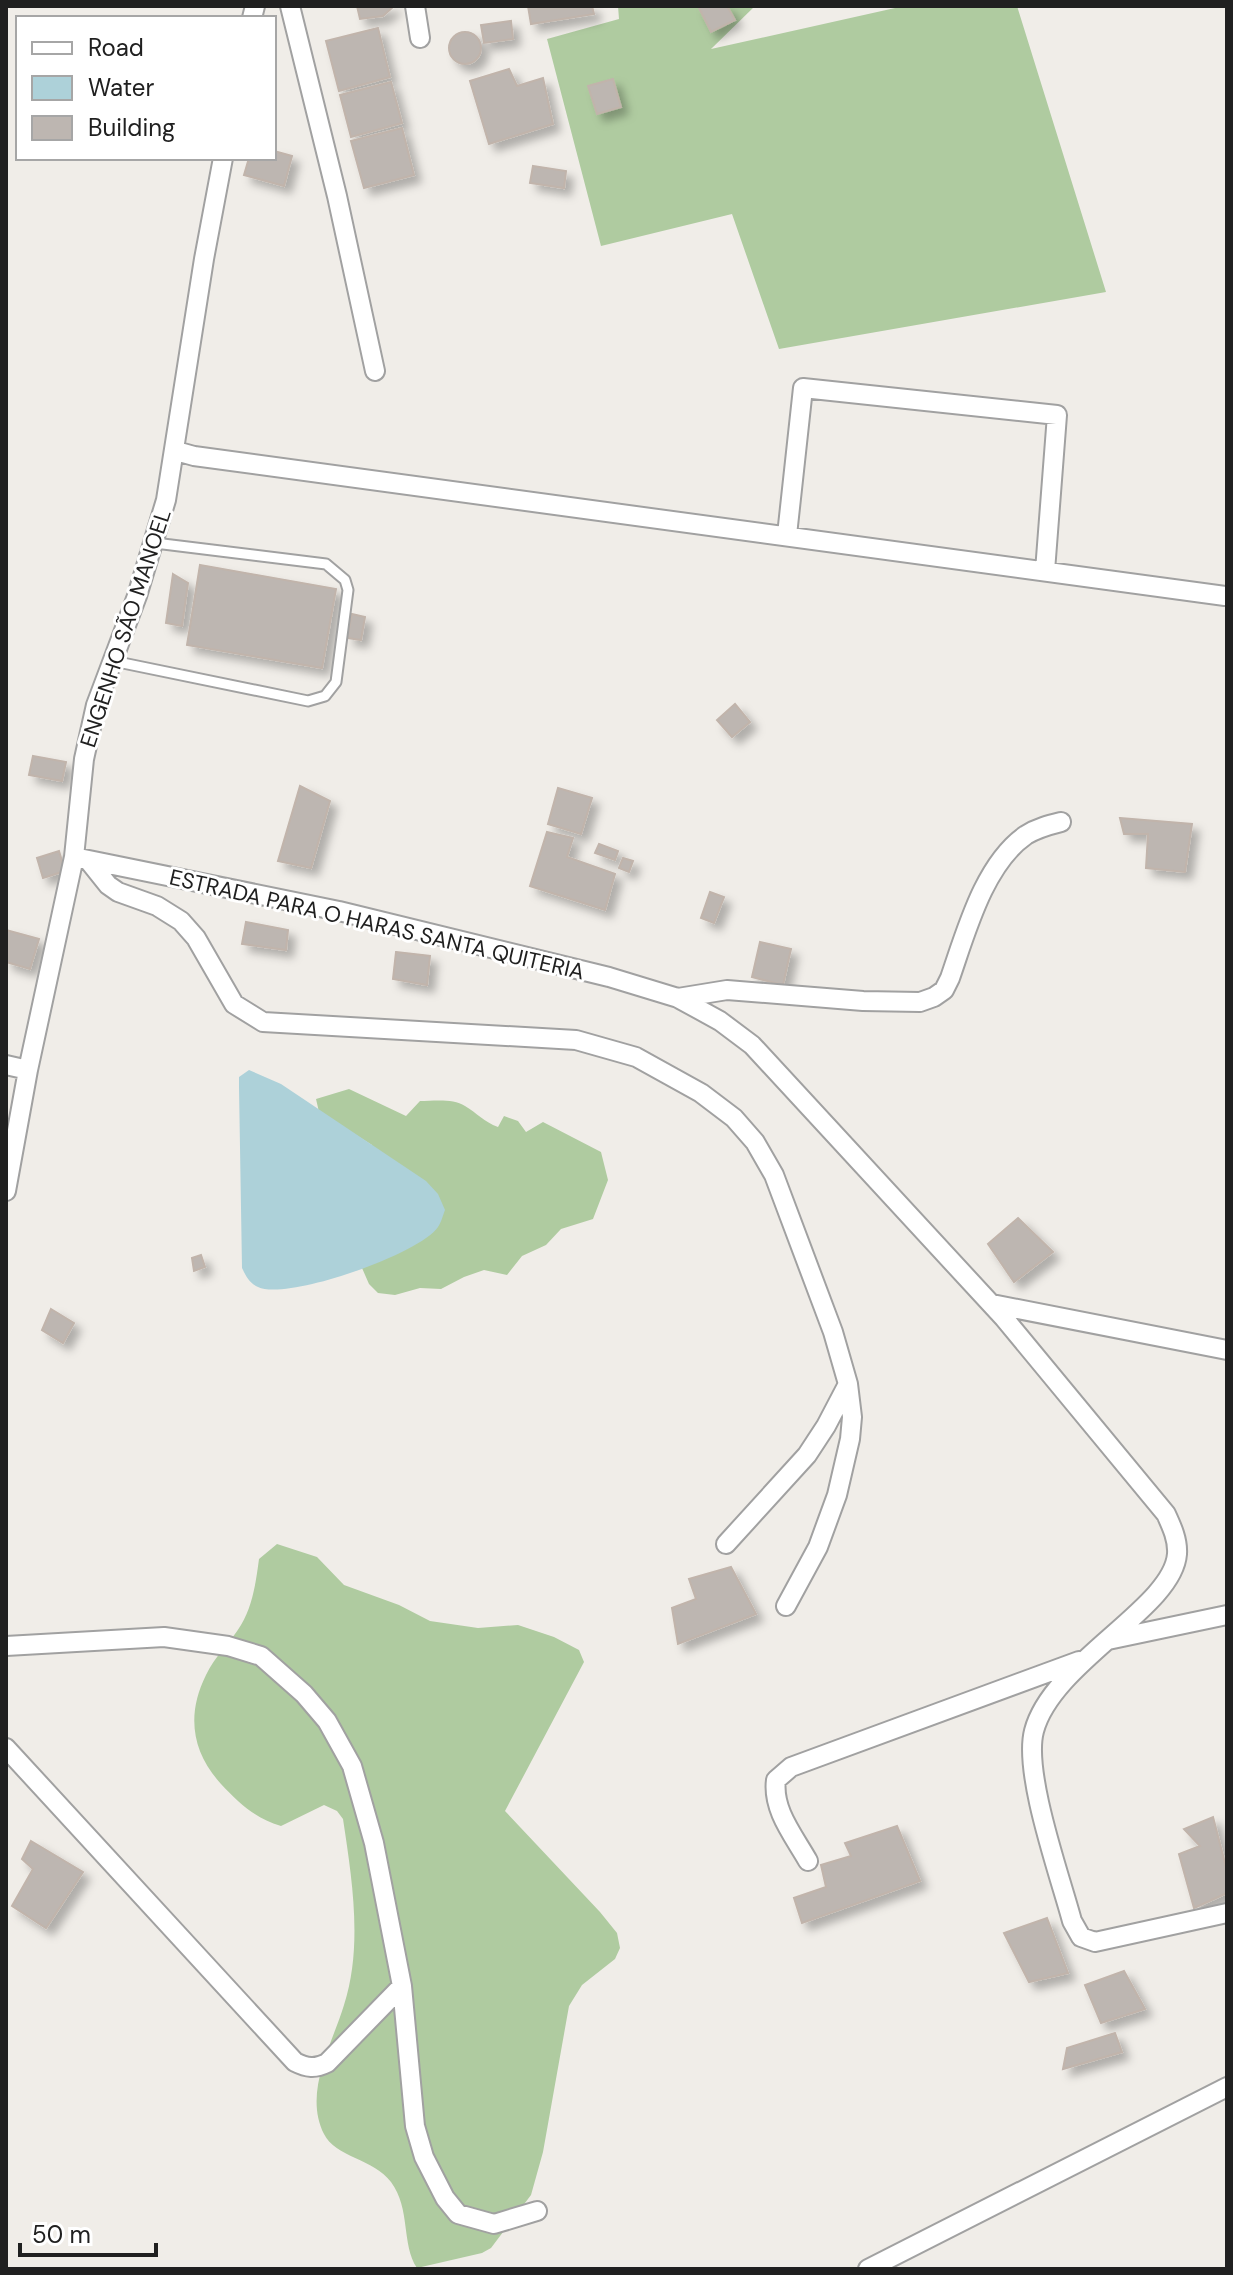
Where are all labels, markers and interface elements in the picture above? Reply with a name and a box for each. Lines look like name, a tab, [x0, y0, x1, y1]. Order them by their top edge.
legend	[16, 16, 276, 160]
text: Road	[88, 32, 144, 63]
text: Water	[88, 72, 154, 103]
text: Building	[88, 112, 175, 143]
street label: ENGENHO SÃO MANOEL	[73, 505, 178, 751]
street label: ESTRADA PARA O HARAS SANTA QUITERIA	[167, 863, 587, 986]
scale bar	[20, 2207, 156, 2257]
text: 50 m	[32, 2219, 91, 2250]

